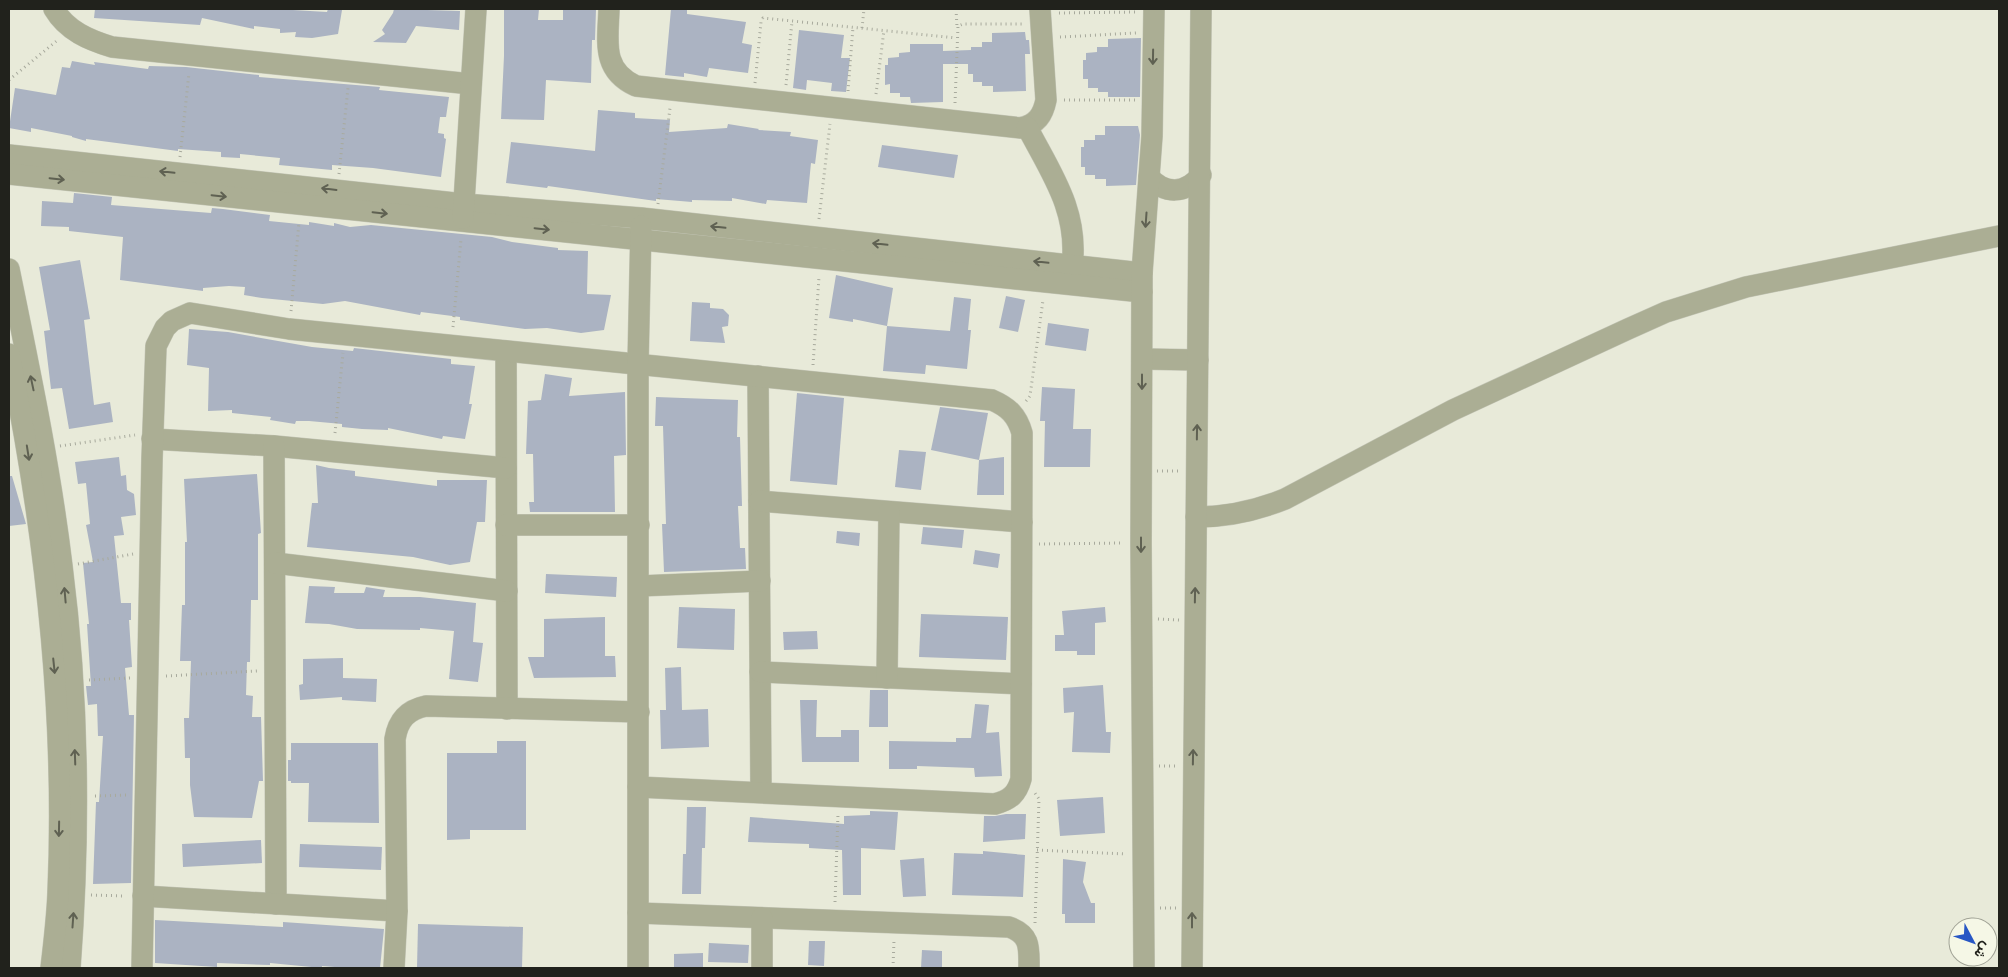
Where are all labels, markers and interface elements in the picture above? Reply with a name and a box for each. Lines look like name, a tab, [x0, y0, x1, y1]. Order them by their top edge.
one-way arrow	[1148, 49, 1158, 65]
one-way arrow	[160, 167, 176, 177]
one-way arrow	[49, 174, 65, 184]
one-way arrow	[321, 184, 337, 194]
one-way arrow	[211, 191, 227, 201]
one-way arrow	[372, 208, 388, 218]
one-way arrow	[1141, 211, 1151, 227]
one-way arrow	[711, 222, 727, 232]
one-way arrow	[534, 225, 550, 234]
one-way arrow	[872, 239, 888, 249]
one-way arrow	[1034, 257, 1050, 267]
one-way arrow	[1137, 374, 1147, 390]
one-way arrow	[27, 375, 37, 391]
one-way arrow	[1192, 424, 1202, 440]
one-way arrow	[23, 445, 33, 461]
one-way arrow	[1136, 536, 1146, 552]
one-way arrow	[60, 587, 70, 603]
one-way arrow	[1190, 587, 1200, 603]
one-way arrow	[49, 658, 58, 674]
one-way arrow	[71, 749, 80, 765]
one-way arrow	[1188, 749, 1198, 766]
one-way arrow	[54, 820, 64, 836]
one-way arrow	[69, 912, 78, 928]
one-way arrow	[1187, 912, 1197, 928]
north arrow	[1948, 917, 1998, 967]
text: ش	[1969, 937, 1996, 964]

